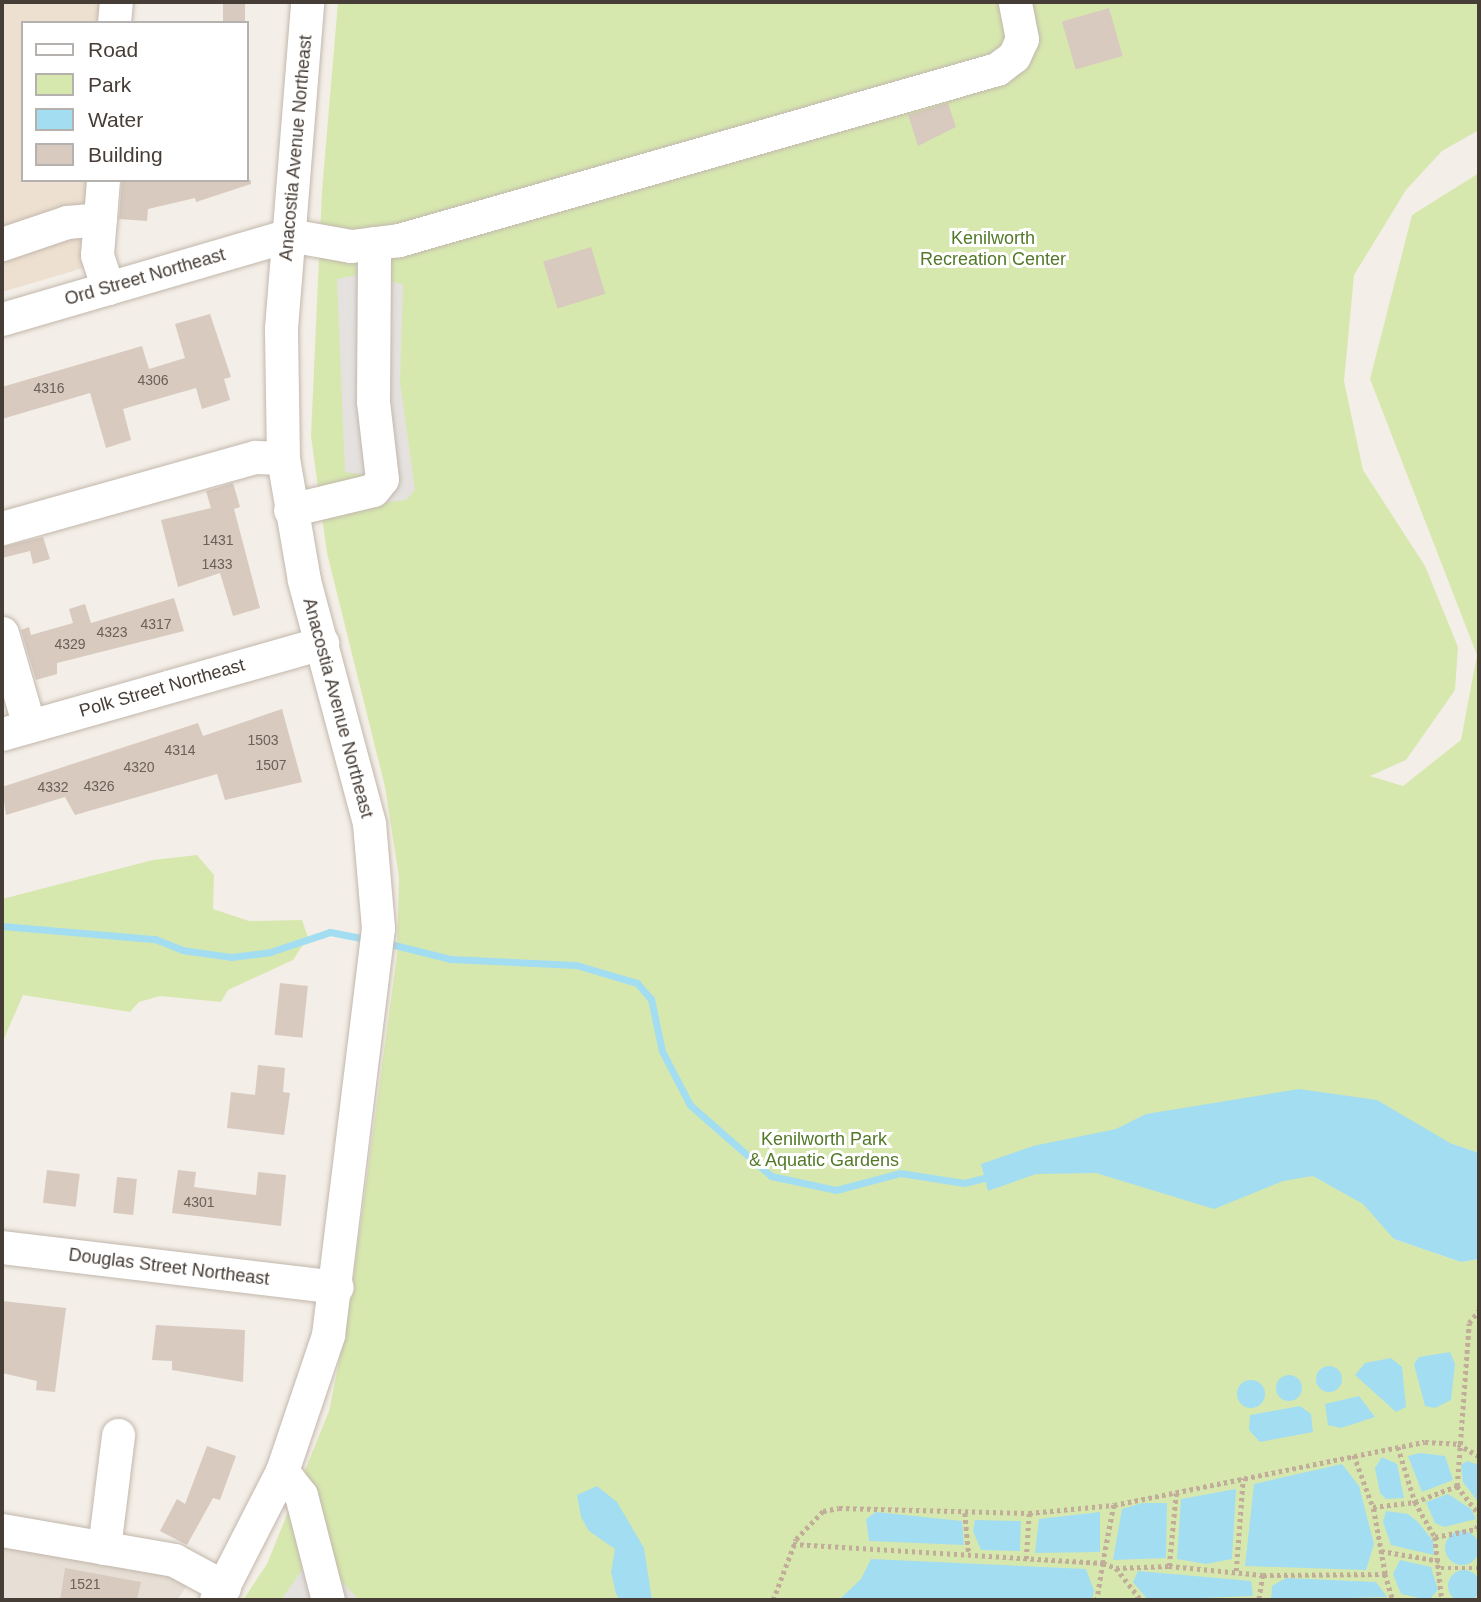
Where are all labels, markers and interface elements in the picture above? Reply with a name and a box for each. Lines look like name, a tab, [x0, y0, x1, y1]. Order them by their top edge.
legend	[21, 21, 248, 182]
street label: Anacostia Avenue Northeast	[275, 34, 317, 262]
text: Road	[88, 38, 138, 61]
text: Park	[88, 73, 131, 96]
text: Water	[88, 108, 143, 131]
text: Building	[88, 143, 163, 166]
park label: Kenilworth Recreation Center	[920, 228, 1066, 270]
street label: Ord Street Northeast	[62, 244, 228, 310]
house number: 4306	[137, 372, 169, 388]
house number: 4316	[33, 380, 65, 396]
house number: 1431	[202, 532, 234, 548]
house number: 1433	[201, 556, 233, 572]
street label: Anacostia Avenue Northeast	[298, 595, 378, 821]
house number: 4317	[140, 616, 172, 632]
house number: 4323	[96, 624, 128, 640]
house number: 4329	[54, 636, 86, 652]
street label: Polk Street Northeast	[77, 654, 247, 722]
house number: 1503	[247, 732, 279, 748]
house number: 4314	[164, 742, 196, 758]
house number: 1507	[255, 757, 287, 773]
house number: 4320	[123, 759, 155, 775]
house number: 4326	[83, 778, 115, 794]
house number: 4332	[37, 779, 69, 795]
park label: Kenilworth Park & Aquatic Gardens	[748, 1129, 900, 1172]
house number: 4301	[183, 1194, 215, 1210]
street label: Douglas Street Northeast	[67, 1244, 271, 1290]
house number: 1521	[69, 1576, 101, 1592]

